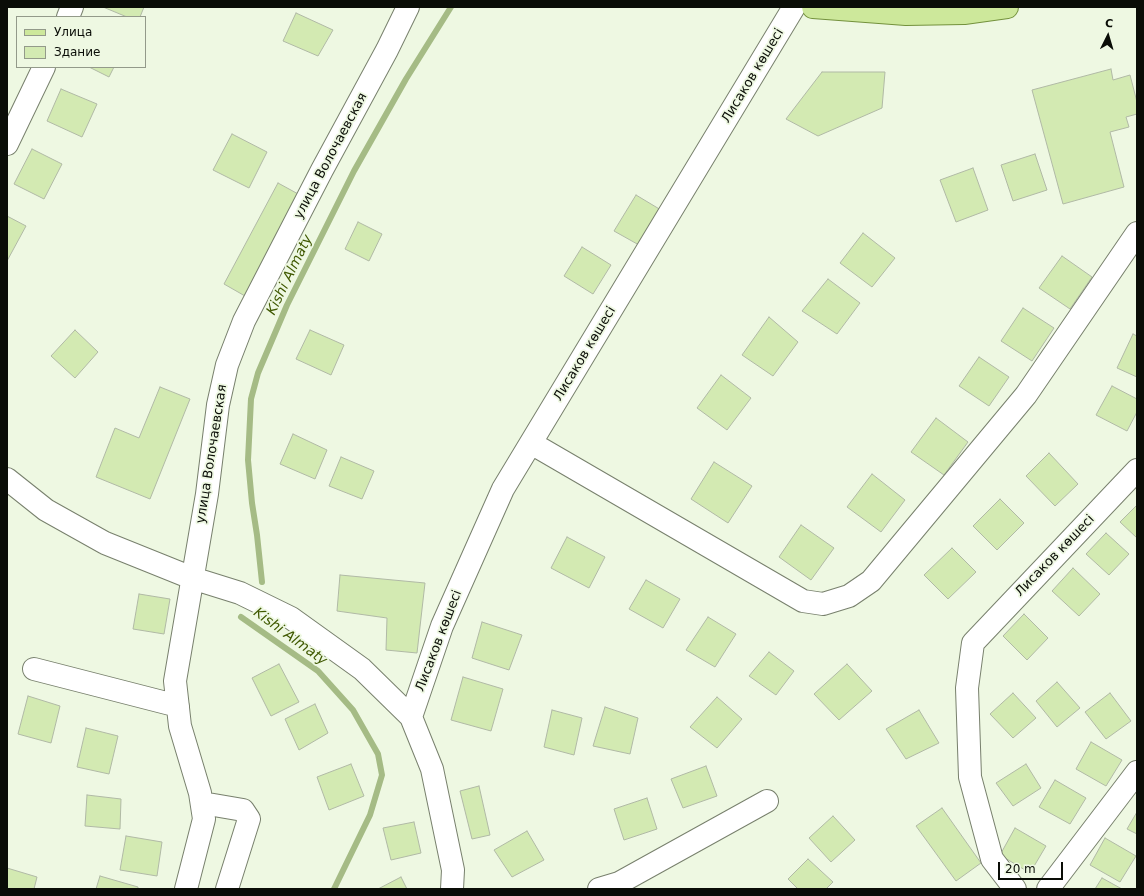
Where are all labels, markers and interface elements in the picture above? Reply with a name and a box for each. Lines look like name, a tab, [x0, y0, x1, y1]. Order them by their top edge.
legend	[16, 16, 146, 68]
north arrow	[1088, 16, 1128, 56]
text: С	[1104, 17, 1114, 30]
text: Улица	[54, 25, 92, 39]
street label: Лисаков көшесі	[719, 26, 787, 126]
text: Здание	[54, 45, 100, 59]
street label: улица Волочаевская	[291, 90, 371, 222]
water label: Kіshі Almaty	[263, 232, 317, 318]
street label: Лисаков көшесі	[551, 304, 619, 404]
street label: улица Волочаевская	[193, 383, 231, 525]
street label: Лисаков көшесі	[1012, 512, 1098, 600]
street label: Лисаков көшесі	[412, 588, 466, 694]
water label: Kіshі Almaty	[250, 605, 330, 669]
scale bar	[1000, 854, 1065, 880]
text: 20 m	[1005, 862, 1036, 876]

